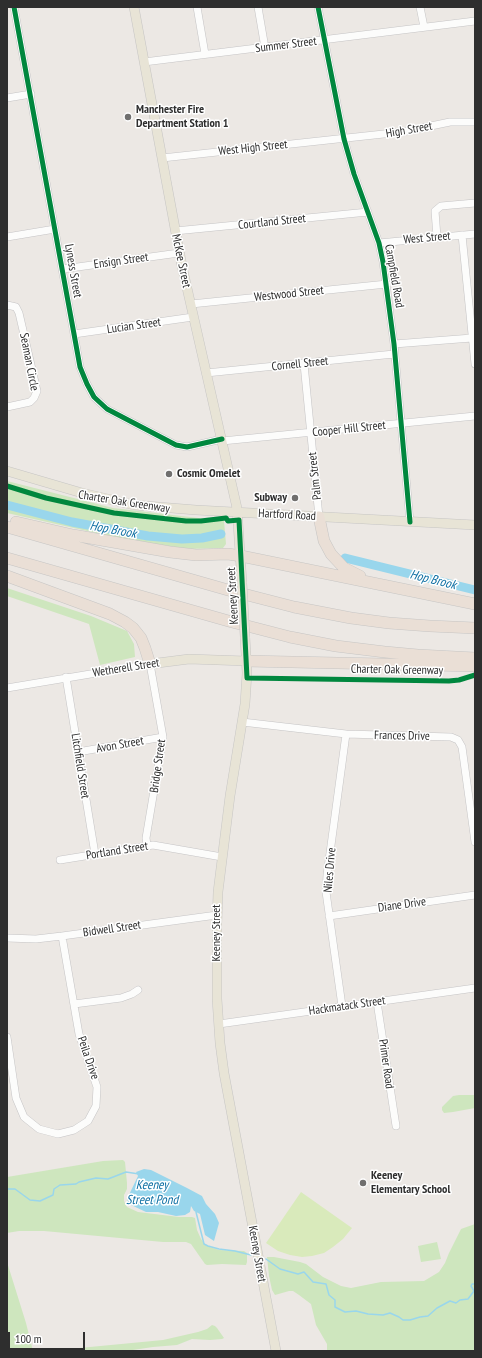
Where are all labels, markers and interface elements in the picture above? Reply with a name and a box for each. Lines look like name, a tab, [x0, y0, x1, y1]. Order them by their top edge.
street label: Summer Street	[255, 34, 317, 56]
place label: Manchester Fire Department Station 1	[136, 103, 228, 131]
marker: Manchester Fire Department Station 1	[123, 112, 133, 122]
street label: High Street	[385, 119, 433, 141]
street label: West High Street	[218, 137, 288, 159]
street label: Courtland Street	[237, 211, 307, 233]
street label: West Street	[403, 229, 451, 247]
street label: McKee Street	[168, 233, 194, 289]
street label: Lyness Street	[61, 243, 85, 299]
street label: Campfield Road	[381, 243, 407, 309]
street label: Ensign Street	[93, 250, 149, 272]
street label: Westwood Street	[254, 283, 324, 305]
street label: Lucian Street	[106, 315, 162, 337]
street label: Seaman Circle	[16, 332, 42, 392]
street label: Cornell Street	[271, 354, 329, 374]
street label: Cooper Hill Street	[312, 418, 386, 440]
street label: Palm Street	[305, 451, 325, 501]
place label: Cosmic Omelet	[177, 467, 240, 481]
marker: Cosmic Omelet	[164, 469, 174, 479]
street label: Charter Oak Greenway	[77, 488, 171, 516]
place label: Subway	[254, 491, 287, 505]
marker: Subway	[290, 493, 300, 503]
street label: Hartford Road	[258, 506, 316, 524]
water label: Hop Brook	[89, 518, 137, 542]
street label: Keeney Street	[224, 567, 242, 625]
water label: Hop Brook	[408, 567, 458, 593]
street label: Wetherell Street	[92, 656, 160, 680]
street label: Charter Oak Greenway	[351, 662, 443, 678]
street label: Frances Drive	[374, 728, 430, 744]
street label: Litchfield Street	[68, 732, 92, 800]
street label: Avon Street	[95, 734, 145, 756]
street label: Bridge Street	[147, 738, 169, 794]
street label: Portland Street	[85, 839, 149, 863]
street label: Niles Drive	[321, 847, 339, 893]
street label: Diane Drive	[377, 895, 427, 915]
street label: Keeney Street	[210, 904, 224, 962]
street label: Bidwell Street	[82, 918, 142, 940]
street label: Hackmatack Street	[308, 993, 386, 1019]
street label: Peila Drive	[74, 1035, 102, 1081]
street label: Primer Road	[375, 1038, 397, 1090]
place label: Keeney Elementary School	[371, 1169, 450, 1197]
water label: Keeney Street Pond	[126, 1177, 178, 1208]
marker: Keeney Elementary School	[358, 1178, 368, 1188]
street label: Keeney Street	[245, 1225, 269, 1283]
scale bar	[10, 1324, 87, 1350]
text: 100 m	[15, 1331, 42, 1346]

